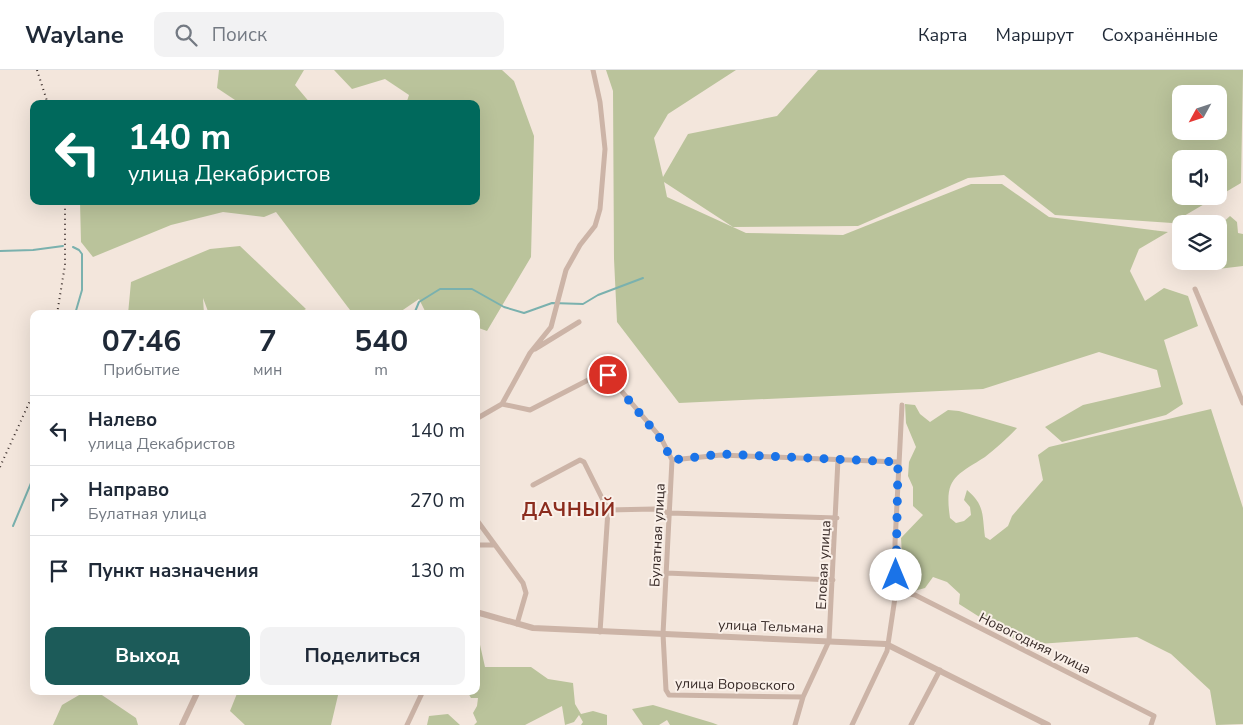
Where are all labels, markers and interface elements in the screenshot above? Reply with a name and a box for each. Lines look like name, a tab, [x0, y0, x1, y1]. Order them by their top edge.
search box	[154, 12, 504, 57]
text: Waylane	[25, 19, 124, 51]
icon: search	[172, 21, 200, 49]
text: Поиск	[212, 22, 267, 48]
text: Карта	[918, 23, 968, 47]
text: Маршрут	[996, 23, 1074, 47]
text: Сохранённые	[1102, 23, 1218, 47]
north arrow	[1172, 85, 1228, 140]
map controls	[1172, 85, 1227, 270]
text: 140 m	[128, 114, 231, 161]
icon: left	[45, 120, 110, 185]
button: sound	[1172, 150, 1227, 205]
text: улица Декабристов	[128, 159, 330, 189]
button: layers	[1172, 215, 1227, 270]
text: 07:46	[102, 321, 181, 362]
text: 7	[259, 321, 277, 362]
text: 540	[354, 321, 408, 362]
pin	[587, 354, 629, 396]
text: Прибытие	[103, 359, 180, 381]
text: мин	[253, 359, 282, 381]
text: m	[374, 359, 388, 381]
icon: arrive	[594, 361, 622, 389]
text: Налево	[88, 407, 157, 433]
icon: left	[45, 417, 73, 445]
text: 140 m	[410, 418, 465, 444]
text: улица Декабристов	[88, 433, 235, 455]
text: Направо	[88, 477, 169, 503]
street label: Булатная улица	[645, 483, 670, 587]
icon: right	[45, 487, 73, 515]
text: 270 m	[410, 488, 465, 514]
district label: ДАЧНЫЙ	[522, 497, 616, 523]
text: Булатная улица	[88, 503, 207, 525]
street label: Еловая улица	[812, 520, 835, 610]
position arrow	[869, 548, 921, 600]
icon: arrive	[45, 557, 73, 585]
text: Пункт назначения	[88, 558, 259, 584]
text: 130 m	[410, 558, 465, 584]
street label: Новогодняя улица	[976, 608, 1094, 679]
street label: улица Тельмана	[718, 615, 824, 638]
button: Выход	[45, 627, 250, 685]
button: Поделиться	[260, 627, 465, 685]
street label: улица Воровского	[675, 674, 795, 695]

